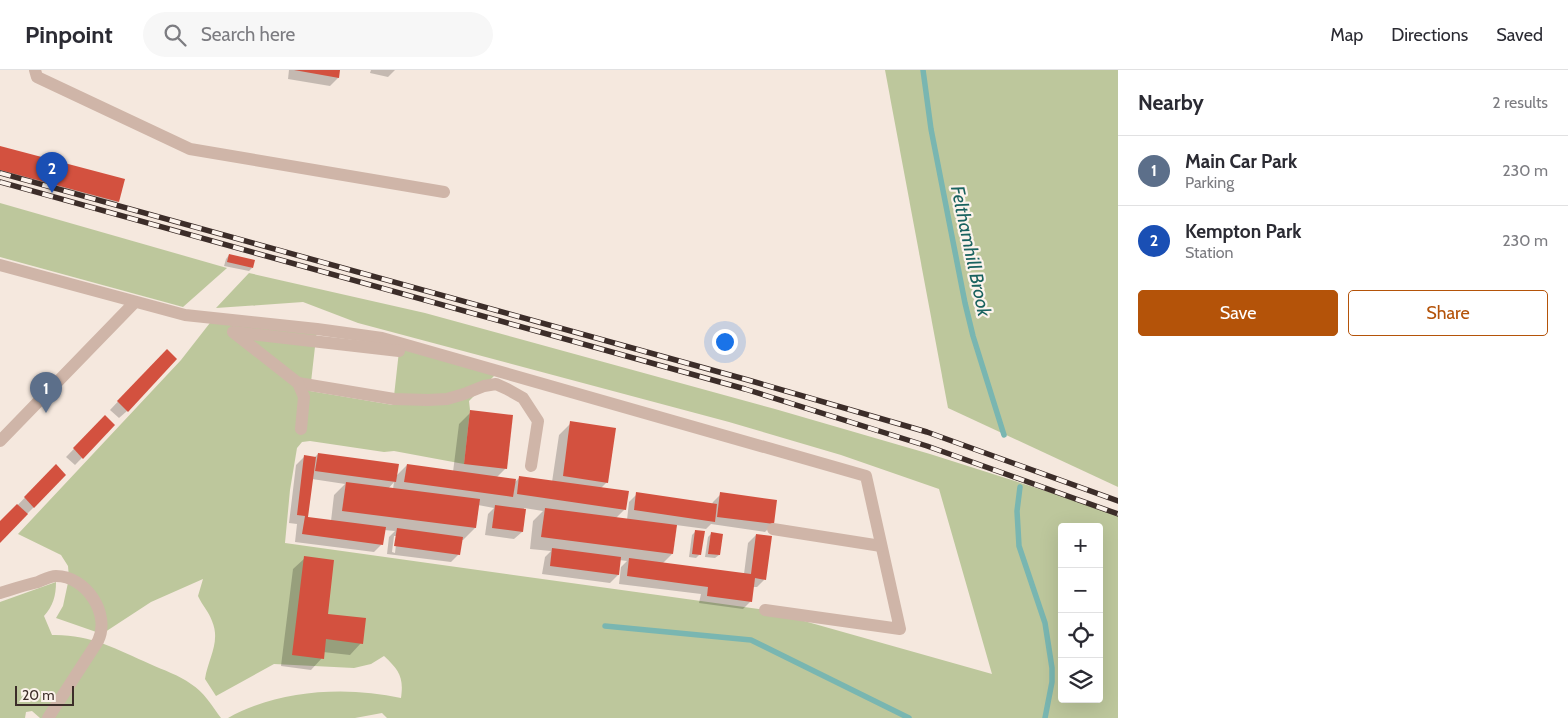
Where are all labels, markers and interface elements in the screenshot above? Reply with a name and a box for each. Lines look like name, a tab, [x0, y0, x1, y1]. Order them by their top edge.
search box	[143, 12, 493, 57]
text: Pinpoint	[25, 20, 113, 49]
icon: search	[161, 21, 189, 49]
text: Search here	[201, 23, 295, 46]
text: Map	[1330, 24, 1363, 46]
text: Directions	[1391, 24, 1468, 46]
text: Saved	[1496, 24, 1543, 46]
text: Nearby	[1138, 90, 1204, 115]
text: 2 results	[1492, 93, 1548, 112]
text: Main Car Park	[1185, 150, 1297, 173]
pin: 2	[36, 152, 68, 193]
text: 1	[1151, 161, 1157, 180]
text: 230 m	[1502, 161, 1548, 180]
text: Parking	[1185, 173, 1234, 192]
water label: Felthamhill Brook	[946, 184, 996, 319]
text: Kempton Park	[1185, 220, 1301, 243]
text: 2	[1150, 231, 1158, 250]
text: 230 m	[1502, 231, 1548, 250]
text: Station	[1185, 243, 1234, 262]
button: Save	[1138, 290, 1338, 336]
button: Share	[1348, 290, 1548, 336]
your location	[712, 329, 738, 355]
pin: 1	[30, 372, 62, 413]
map controls	[1058, 523, 1103, 703]
button: +	[1058, 523, 1103, 568]
button: −	[1058, 568, 1103, 613]
button: locate	[1058, 613, 1103, 658]
button: layers	[1058, 658, 1103, 703]
scale bar	[15, 683, 74, 706]
text: 20 m	[22, 686, 55, 704]

